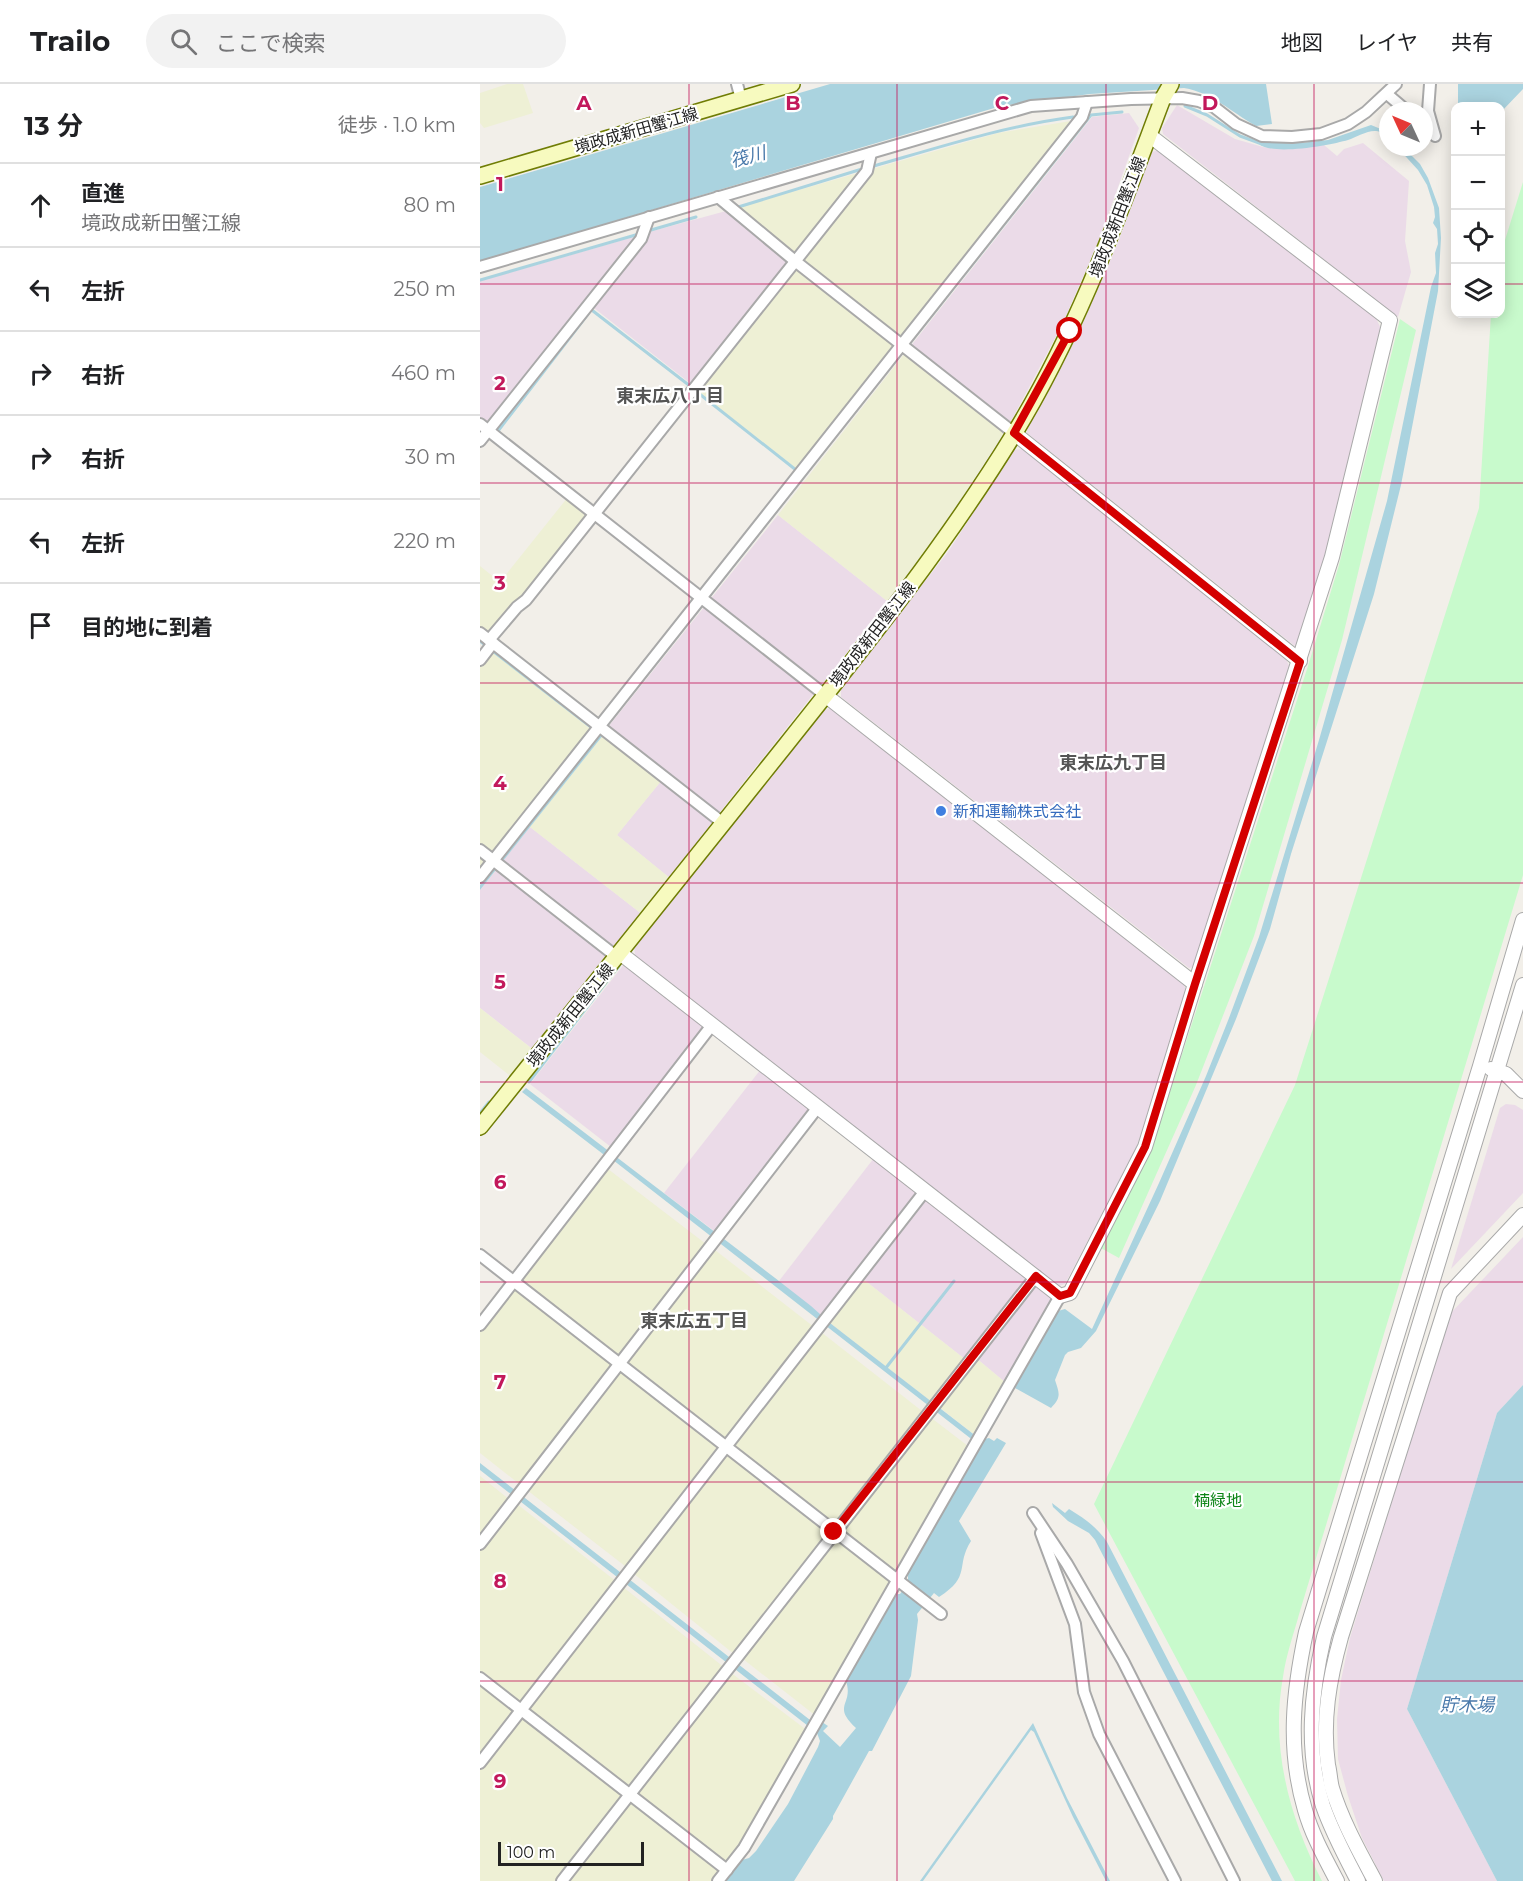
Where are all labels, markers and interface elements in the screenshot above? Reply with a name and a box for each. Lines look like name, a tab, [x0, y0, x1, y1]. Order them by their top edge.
search box	[146, 14, 566, 68]
text: Trailo	[30, 24, 110, 58]
icon: search	[167, 25, 200, 58]
text: ここで検索	[215, 30, 325, 57]
text: 地図	[1281, 30, 1323, 55]
text: レイヤ	[1356, 30, 1418, 55]
text: 共有	[1451, 30, 1493, 55]
text: A	[575, 91, 592, 115]
text: B	[785, 91, 801, 115]
text: C	[995, 91, 1010, 115]
text: D	[1202, 91, 1218, 115]
north arrow	[1379, 102, 1433, 156]
map controls	[1451, 102, 1505, 318]
button: +	[1451, 102, 1505, 156]
street label: 境政成新田蟹江線	[572, 104, 700, 157]
text: 13 分	[24, 110, 83, 142]
text: 徒歩 · 1.0 km	[338, 113, 456, 137]
water label: 筏川	[728, 141, 770, 172]
street label: 境政成新田蟹江線	[1086, 154, 1149, 280]
button: −	[1451, 156, 1505, 210]
text: 1	[496, 172, 504, 196]
text: 直進	[81, 180, 125, 207]
icon: ahead	[24, 189, 57, 222]
text: 80 m	[404, 193, 456, 217]
button: locate	[1451, 210, 1505, 264]
text: 境政成新田蟹江線	[81, 211, 241, 235]
button: layers	[1451, 264, 1505, 318]
icon: left	[24, 273, 57, 306]
text: 250 m	[394, 277, 456, 301]
text: 左折	[81, 278, 125, 305]
route start	[1056, 317, 1082, 343]
icon: right	[24, 357, 57, 390]
text: 460 m	[391, 361, 456, 385]
text: 右折	[81, 362, 125, 389]
text: 2	[494, 371, 506, 395]
district label: 東末広八丁目	[616, 385, 724, 407]
icon: right	[24, 441, 57, 474]
text: 30 m	[405, 445, 456, 469]
text: 右折	[81, 446, 125, 473]
icon: left	[24, 525, 57, 558]
text: 220 m	[394, 529, 456, 553]
text: 左折	[81, 530, 125, 557]
text: 3	[493, 571, 506, 595]
street label: 境政成新田蟹江線	[826, 578, 919, 691]
icon: arrive	[24, 609, 57, 642]
text: 目的地に到着	[81, 614, 213, 641]
district label: 東末広九丁目	[1059, 752, 1167, 774]
text: 4	[493, 771, 507, 795]
place label: 新和運輸株式会社	[953, 802, 1081, 821]
marker: 新和運輸株式会社	[934, 804, 948, 818]
street label: 境政成新田蟹江線	[523, 960, 618, 1071]
text: 5	[494, 970, 506, 994]
text: 6	[494, 1170, 507, 1194]
district label: 東末広五丁目	[640, 1310, 748, 1332]
text: 7	[494, 1370, 506, 1394]
park label: 楠緑地	[1194, 1491, 1242, 1510]
route end	[820, 1518, 846, 1544]
text: 8	[493, 1569, 507, 1593]
water label: 貯木場	[1440, 1694, 1496, 1716]
text: 9	[494, 1769, 506, 1793]
scale bar	[498, 1839, 644, 1866]
text: 100 m	[507, 1843, 555, 1862]

